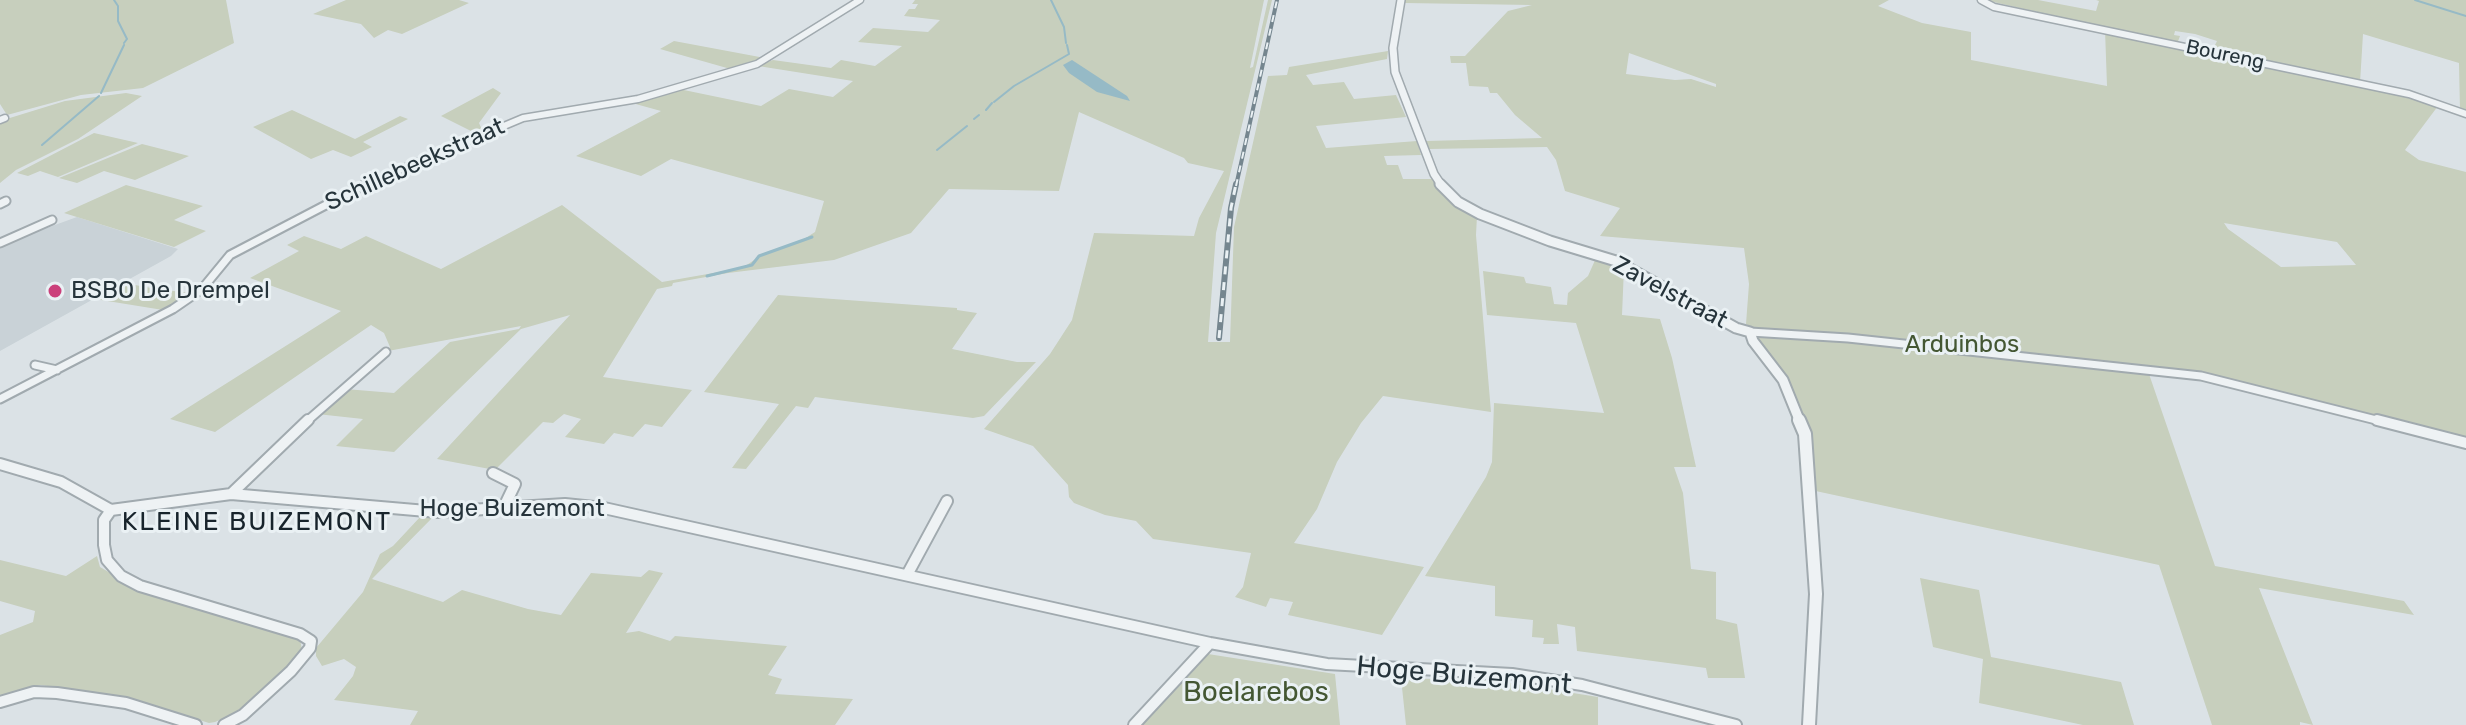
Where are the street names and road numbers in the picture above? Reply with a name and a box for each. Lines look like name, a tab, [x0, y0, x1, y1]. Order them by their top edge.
street label: Boureng	[2184, 35, 2266, 75]
street label: Schillebeekstraat	[321, 113, 509, 217]
street label: Zavelstraat	[1608, 251, 1732, 335]
street label: Hoge Buizemont	[419, 495, 605, 523]
street label: Hoge Buizemont	[1355, 650, 1573, 702]

